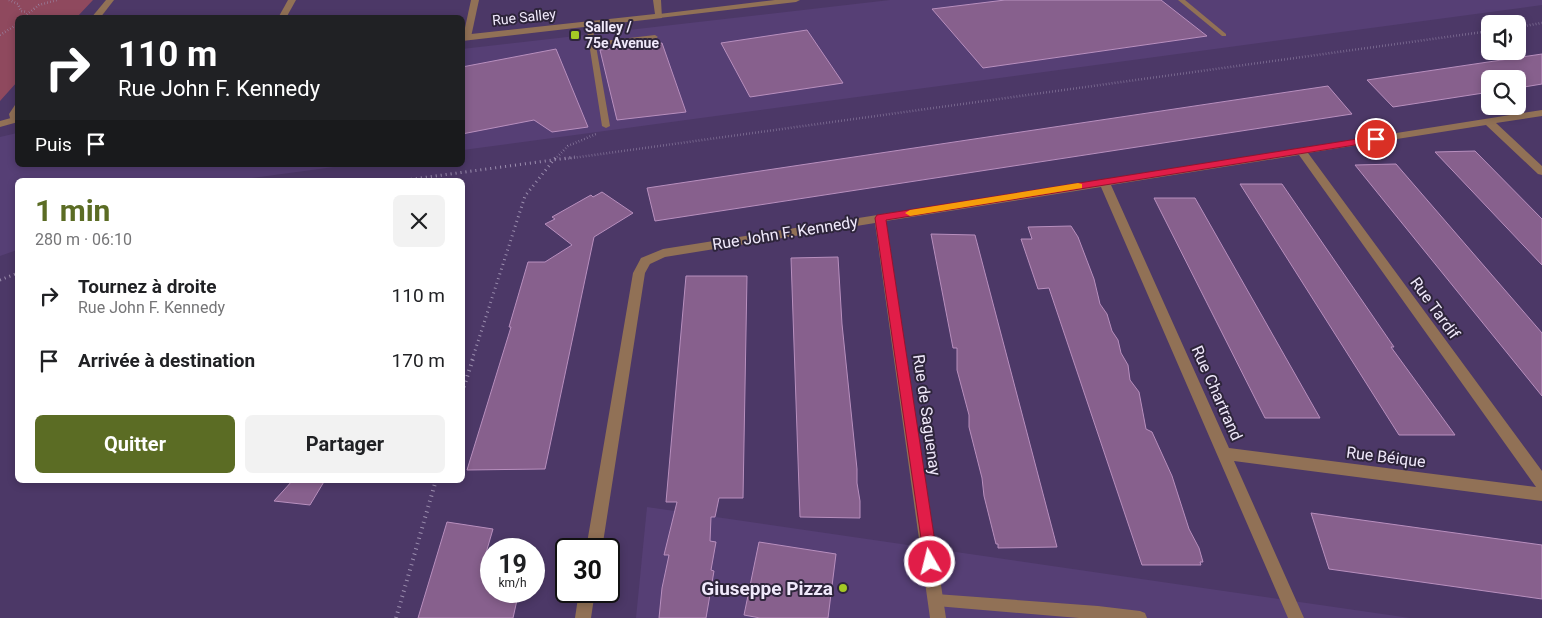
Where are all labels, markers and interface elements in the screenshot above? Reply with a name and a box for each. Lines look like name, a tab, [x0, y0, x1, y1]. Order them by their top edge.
street label: Rue Salley	[491, 6, 557, 28]
map controls	[1481, 15, 1526, 115]
button: sound	[1481, 15, 1526, 60]
place label: Salley / 75e Avenue	[585, 19, 659, 51]
marker: Salley / 75e Avenue	[569, 29, 581, 41]
text: 110 m	[118, 34, 217, 75]
icon: right	[35, 35, 100, 100]
button: search	[1481, 70, 1526, 115]
text: Rue John F. Kennedy	[118, 76, 320, 101]
pin	[1355, 118, 1397, 160]
icon: arrive	[1362, 125, 1390, 153]
icon: arrive	[82, 130, 110, 158]
text: Puis	[35, 133, 72, 156]
text: 1 min	[35, 193, 110, 228]
button: close	[393, 195, 445, 247]
street label: Rue John F. Kennedy	[711, 212, 859, 254]
text: 280 m · 06:10	[35, 230, 132, 249]
street label: Rue Tardif	[1406, 273, 1464, 343]
text: Tournez à droite	[78, 275, 217, 298]
icon: right	[35, 282, 63, 310]
text: 110 m	[392, 284, 445, 307]
text: Rue John F. Kennedy	[78, 298, 225, 317]
street label: Rue Chartrand	[1188, 343, 1246, 443]
icon: arrive	[35, 347, 63, 375]
text: Arrivée à destination	[78, 349, 255, 372]
text: 170 m	[392, 349, 445, 372]
street label: Rue de Saguenay	[909, 353, 945, 477]
button: Quitter	[35, 415, 235, 473]
button: Partager	[245, 415, 445, 473]
street label: Rue Béique	[1345, 443, 1427, 471]
position arrow	[903, 535, 955, 587]
speed limit sign: 30	[555, 538, 620, 603]
text: 19	[498, 550, 527, 579]
text: km/h	[498, 576, 527, 590]
place label: Giuseppe Pizza	[701, 577, 833, 600]
marker: Giuseppe Pizza	[837, 582, 849, 594]

